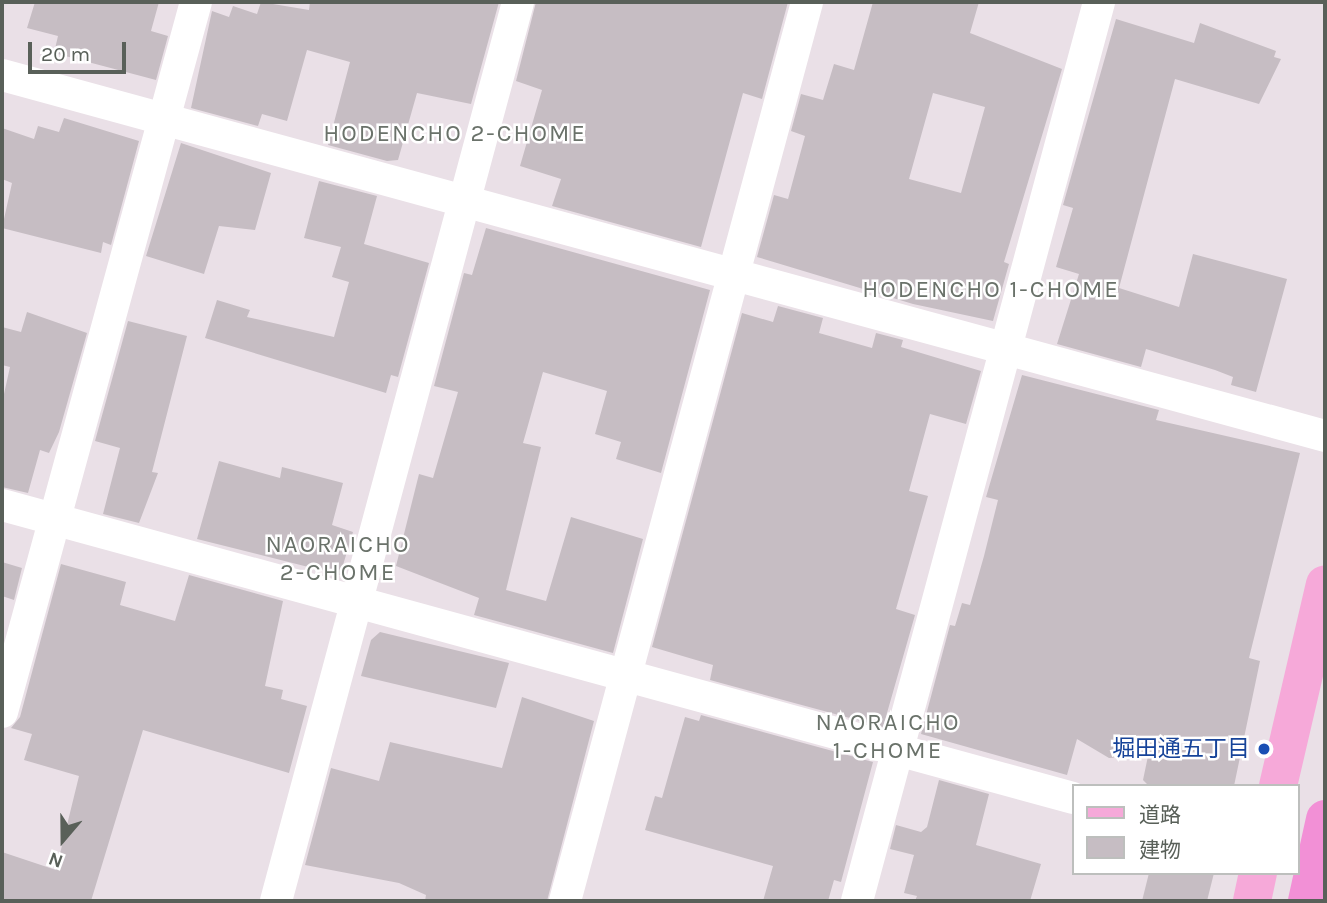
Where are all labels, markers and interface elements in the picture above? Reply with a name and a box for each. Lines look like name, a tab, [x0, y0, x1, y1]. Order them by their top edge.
scale bar	[32, 28, 130, 72]
text: 20 m	[41, 42, 90, 66]
district label: HODENCHO 2-CHOME	[325, 120, 585, 148]
district label: HODENCHO 1-CHOME	[864, 276, 1118, 304]
district label: NAORAICHO 2-CHOME	[267, 531, 409, 587]
district label: NAORAICHO 1-CHOME	[817, 709, 959, 765]
place label: 堀田通五丁目	[1112, 735, 1250, 763]
marker: 堀田通五丁目	[1256, 741, 1272, 757]
legend	[1072, 784, 1299, 875]
text: 道路	[1139, 803, 1181, 827]
north arrow	[28, 805, 98, 875]
text: 建物	[1139, 838, 1181, 862]
text: N	[46, 847, 66, 872]

